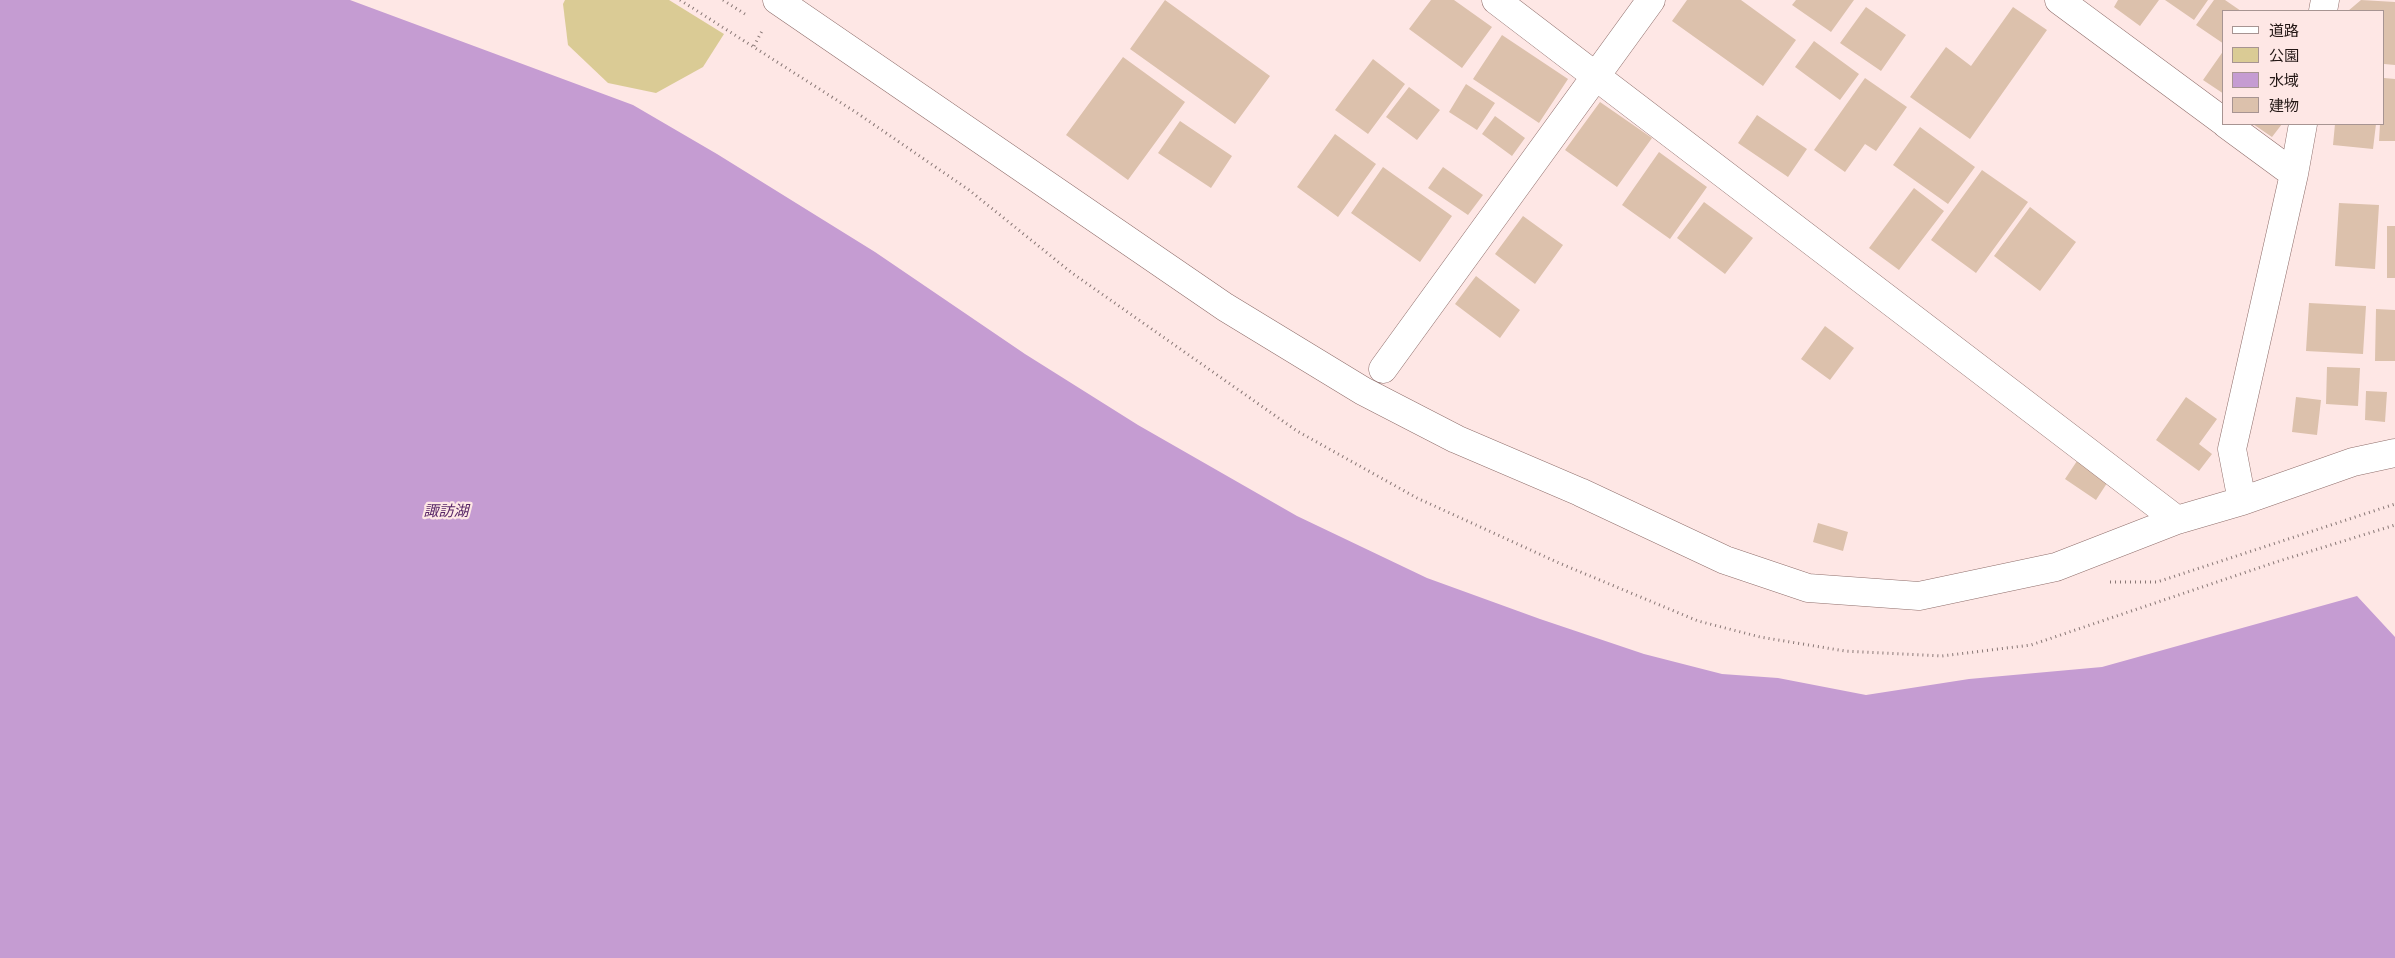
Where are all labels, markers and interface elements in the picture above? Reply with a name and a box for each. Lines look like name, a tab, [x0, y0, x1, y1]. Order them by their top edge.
legend	[2222, 10, 2385, 125]
text: 道路	[2269, 22, 2299, 40]
text: 公園	[2269, 47, 2299, 65]
text: 水域	[2269, 72, 2299, 90]
text: 建物	[2269, 97, 2299, 115]
water label: 諏訪湖	[424, 503, 468, 521]

